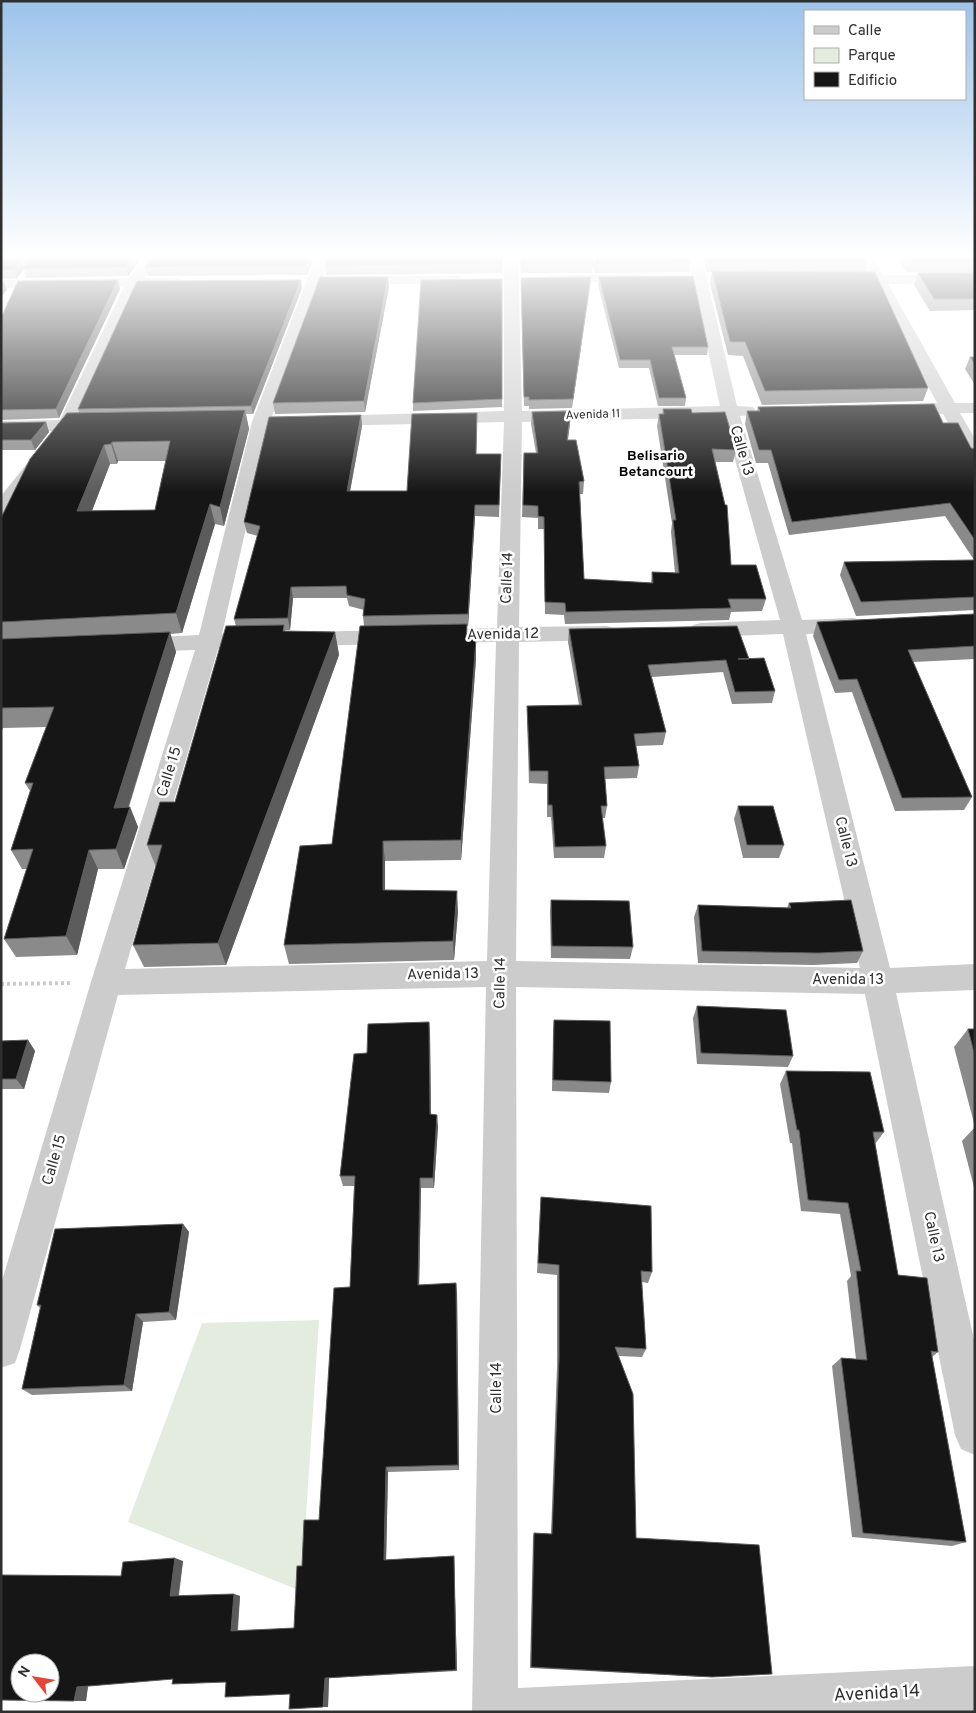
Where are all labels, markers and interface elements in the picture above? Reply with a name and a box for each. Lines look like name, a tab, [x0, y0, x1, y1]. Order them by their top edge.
legend	[804, 10, 966, 100]
text: Calle	[848, 22, 882, 41]
text: Parque	[848, 47, 896, 66]
text: Edificio	[848, 72, 897, 91]
street label: Avenida 11	[565, 406, 621, 424]
street label: Calle 13	[725, 424, 757, 478]
district label: Belisario Betancourt	[619, 448, 693, 481]
street label: Calle 14	[498, 552, 518, 604]
street label: Avenida 12	[467, 625, 539, 645]
street label: Calle 15	[153, 744, 187, 800]
street label: Calle 13	[830, 815, 860, 869]
street label: Calle 14	[491, 957, 511, 1009]
street label: Avenida 13	[407, 965, 479, 985]
street label: Avenida 13	[812, 971, 884, 990]
street label: Calle 15	[39, 1132, 71, 1188]
street label: Calle 13	[918, 1210, 948, 1264]
street label: Calle 14	[488, 1362, 507, 1414]
north arrow	[10, 1653, 60, 1703]
text: N	[15, 1663, 35, 1681]
street label: Avenida 14	[833, 1680, 921, 1708]

